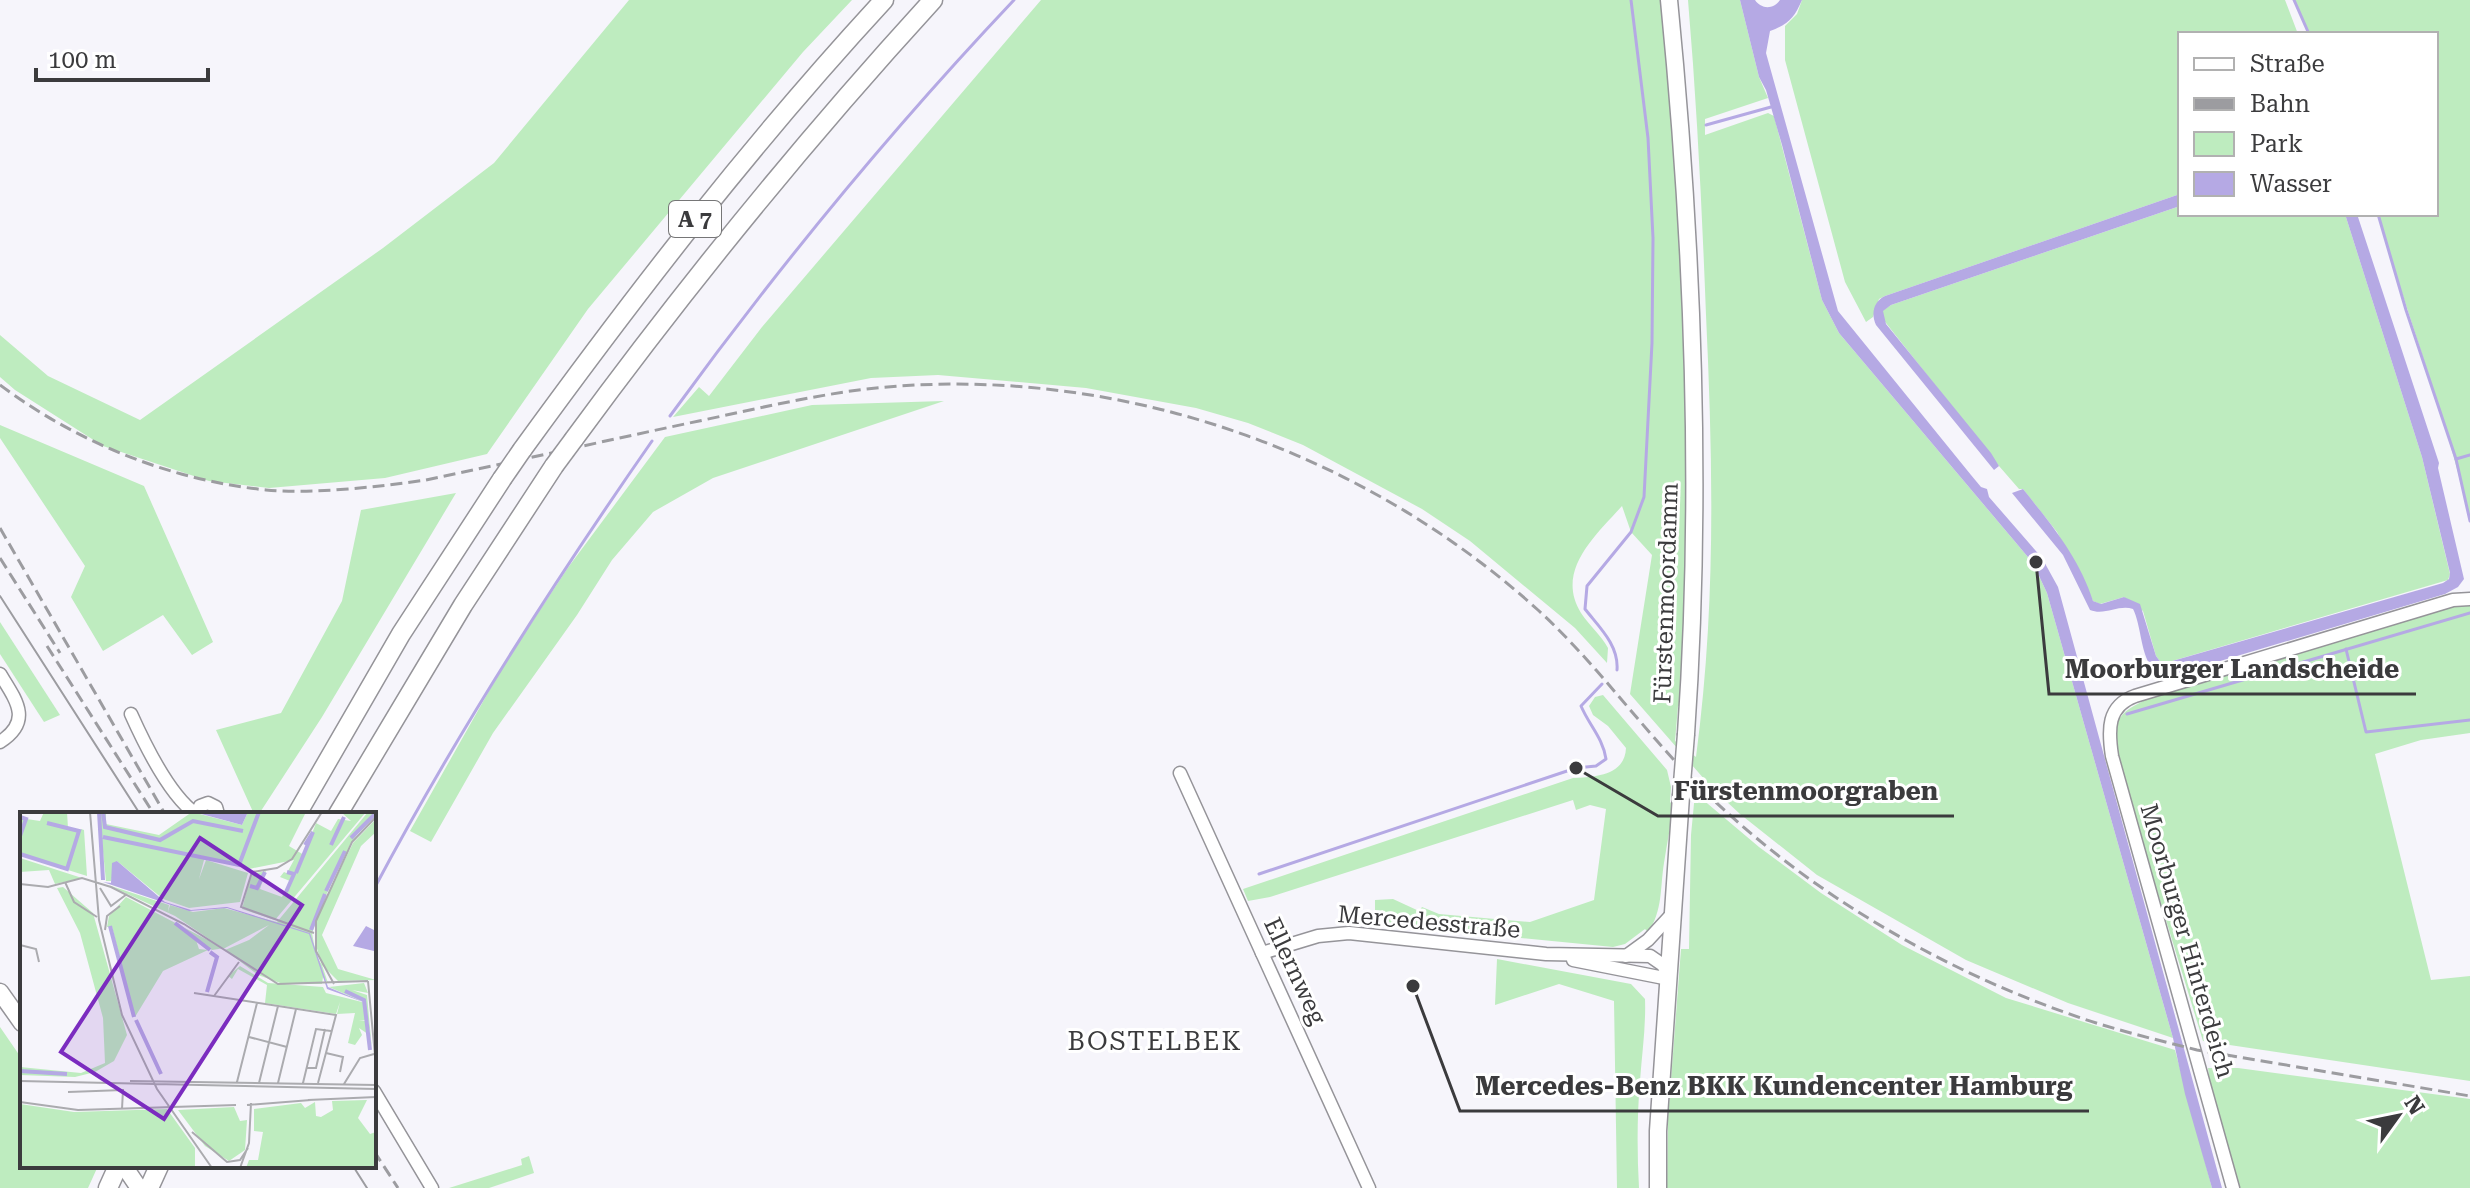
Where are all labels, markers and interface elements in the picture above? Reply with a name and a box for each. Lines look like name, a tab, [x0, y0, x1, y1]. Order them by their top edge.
scale bar	[36, 32, 208, 82]
legend	[2178, 32, 2438, 216]
text: 100 m	[48, 46, 116, 74]
text: Straße	[2250, 50, 2325, 78]
text: Bahn	[2250, 90, 2310, 118]
text: Park	[2250, 130, 2303, 158]
text: Wasser	[2250, 170, 2332, 198]
road number: A 7	[669, 201, 721, 237]
street label: Fürstenmoordamm	[1648, 482, 1684, 704]
callout: Moorburger Landscheide	[2049, 644, 2416, 694]
text: Moorburger Landscheide	[2065, 654, 2399, 684]
callout: Fürstenmoorgraben	[1658, 766, 1954, 816]
text: Fürstenmoorgraben	[1674, 776, 1938, 806]
street label: Moorburger Hinterdeich	[2134, 801, 2240, 1081]
inset map	[20, 812, 376, 1168]
street label: Mercedesstraße	[1337, 900, 1521, 944]
street label: Ellernweg	[1258, 913, 1332, 1029]
district label: BOSTELBEK	[1068, 1026, 1242, 1056]
callout: Mercedes-Benz BKK Kundencenter Hamburg	[1460, 1061, 2089, 1111]
text: Mercedes-Benz BKK Kundencenter Hamburg	[1475, 1071, 2073, 1101]
north arrow	[2358, 1076, 2438, 1156]
text: N	[2399, 1091, 2429, 1119]

